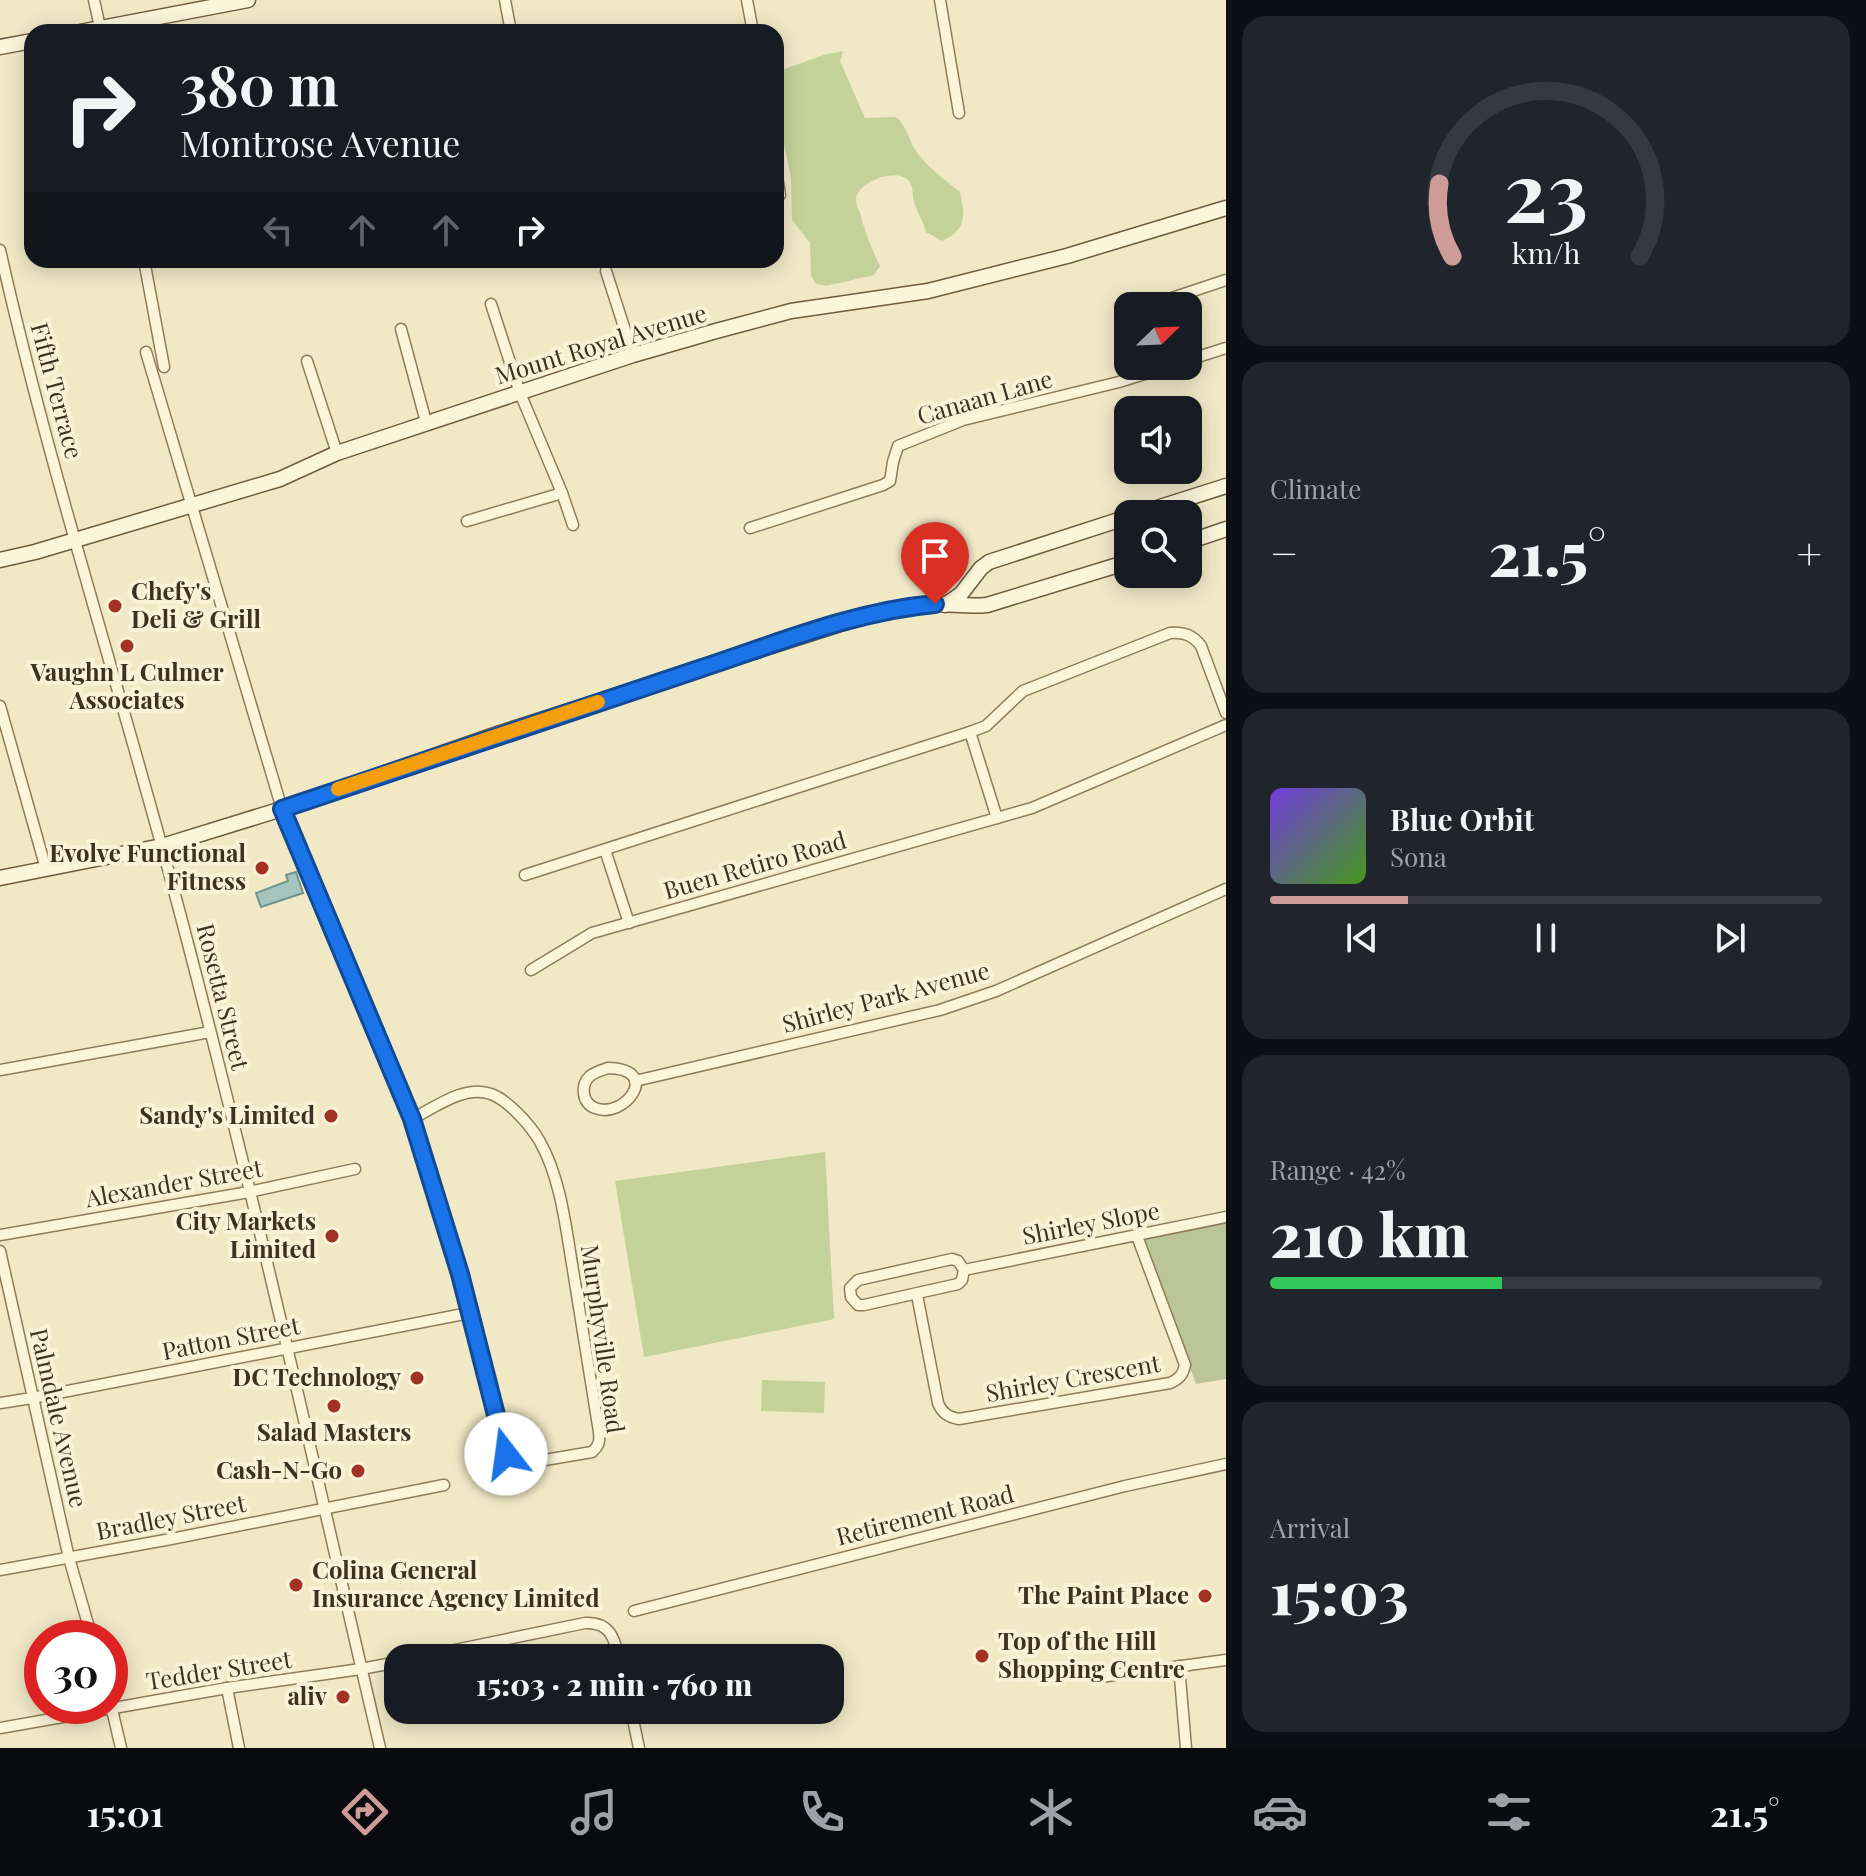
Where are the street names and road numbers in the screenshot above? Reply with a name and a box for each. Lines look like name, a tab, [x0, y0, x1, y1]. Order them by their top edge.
street label: Mount Royal Avenue	[491, 296, 710, 390]
street label: Fifth Terrace	[24, 319, 91, 462]
street label: Canaan Lane	[913, 361, 1056, 431]
street label: Buen Retiro Road	[659, 823, 850, 905]
street label: Rosetta Street	[190, 920, 258, 1073]
street label: Shirley Park Avenue	[778, 953, 993, 1039]
street label: Alexander Street	[82, 1151, 265, 1213]
street label: Shirley Slope	[1019, 1193, 1162, 1251]
street label: Murphyville Road	[575, 1242, 633, 1435]
street label: Patton Street	[159, 1308, 303, 1366]
street label: Palmdale Avenue	[24, 1325, 96, 1510]
street label: Shirley Crescent	[983, 1346, 1163, 1408]
street label: Retirement Road	[832, 1477, 1017, 1552]
street label: Bradley Street	[93, 1486, 249, 1546]
street label: Tedder Street	[144, 1642, 294, 1696]

